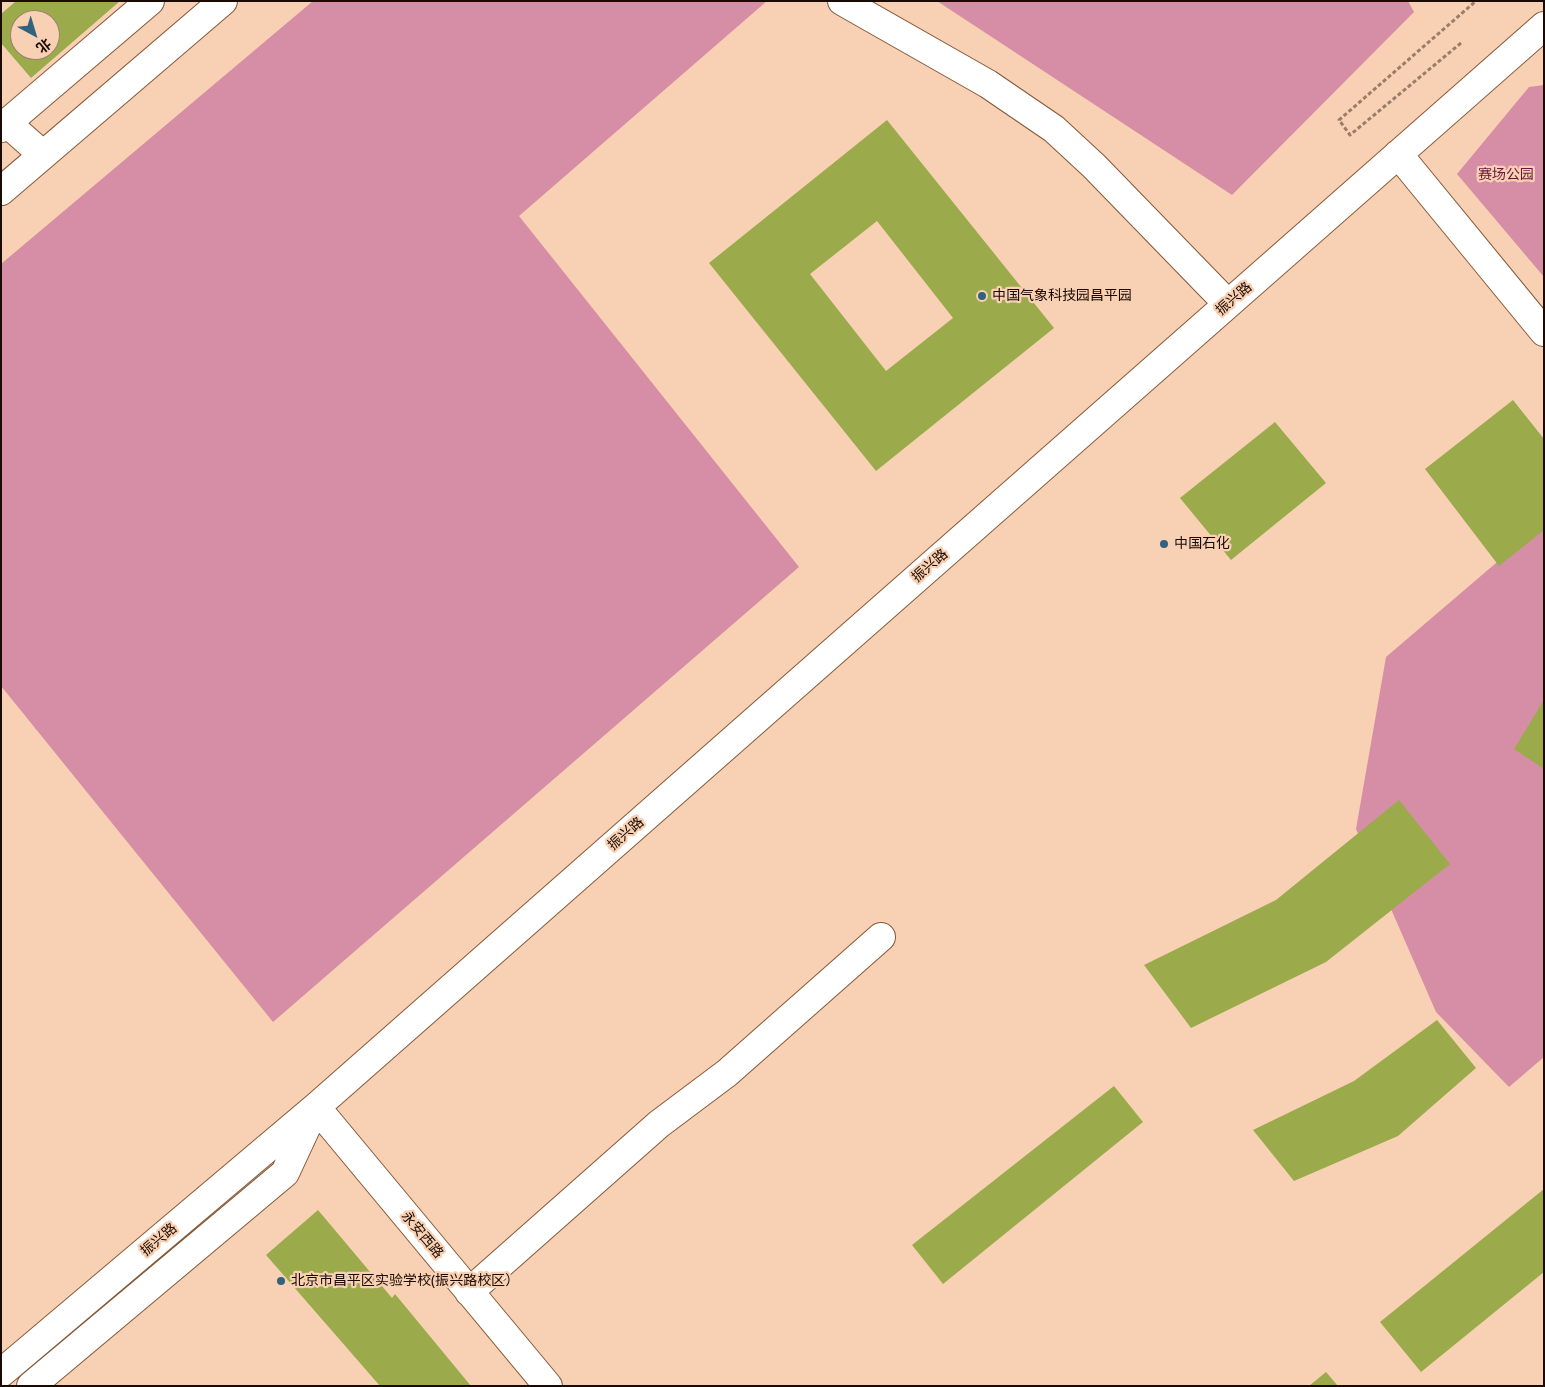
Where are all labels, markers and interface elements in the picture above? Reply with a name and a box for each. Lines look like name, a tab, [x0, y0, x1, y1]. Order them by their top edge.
north arrow	[10, 10, 60, 60]
text: 北	[33, 34, 56, 58]
park label: 赛场公园	[1478, 167, 1534, 183]
street label: 振兴路	[1213, 279, 1255, 319]
place label: 中国气象科技园昌平园	[992, 288, 1132, 304]
marker: 中国气象科技园昌平园	[976, 290, 988, 302]
place label: 中国石化	[1174, 536, 1230, 552]
marker: 中国石化	[1158, 538, 1170, 550]
street label: 振兴路	[909, 546, 951, 586]
street label: 振兴路	[605, 814, 647, 854]
street label: 永安西路	[398, 1208, 446, 1262]
street label: 振兴路	[138, 1220, 180, 1260]
place label: 北京市昌平区实验学校(振兴路校区）	[291, 1273, 519, 1289]
marker: 北京市昌平区实验学校(振兴路校区）	[275, 1275, 287, 1287]

